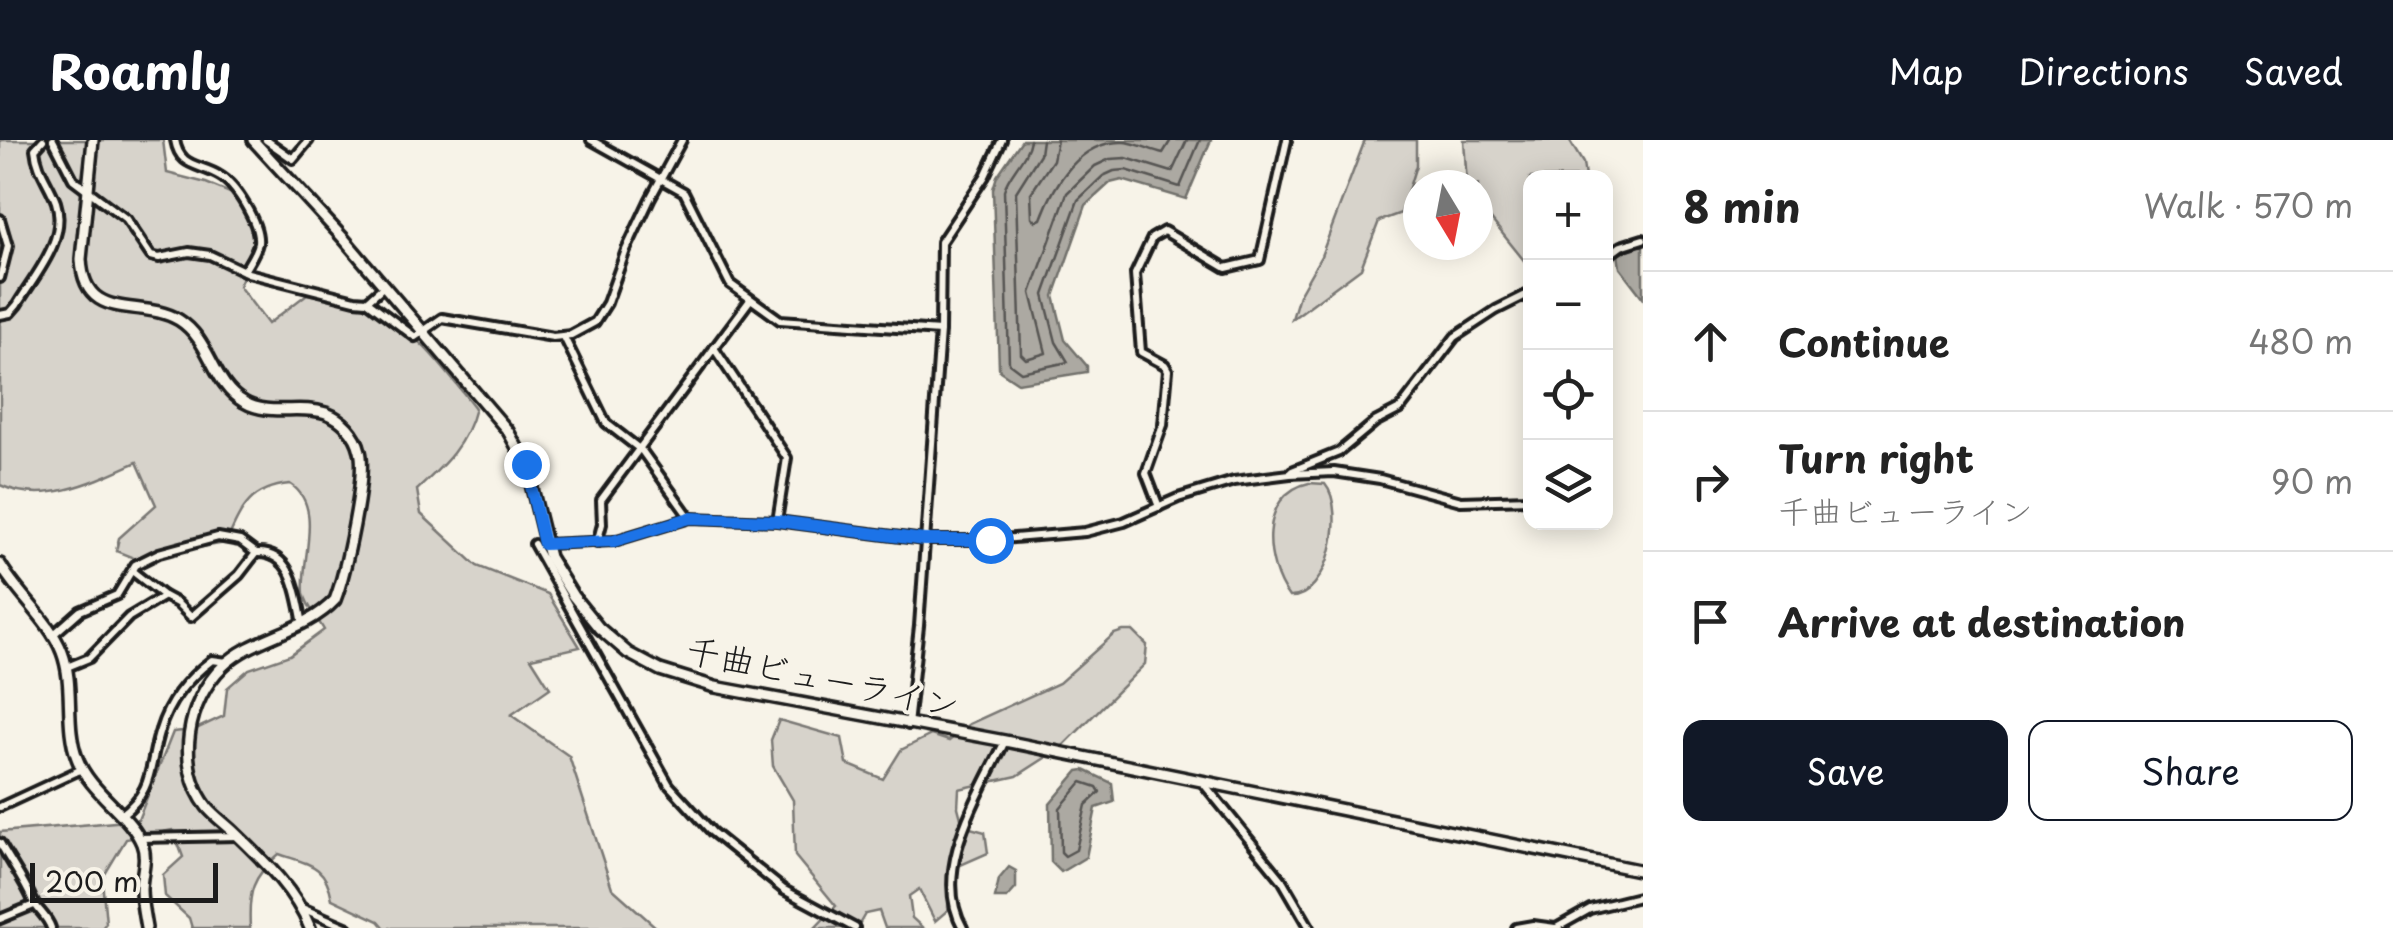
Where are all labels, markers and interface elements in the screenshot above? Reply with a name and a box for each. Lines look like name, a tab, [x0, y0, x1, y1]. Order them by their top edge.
text: Roamly	[50, 34, 232, 106]
text: Map	[1889, 44, 1963, 97]
text: Directions	[2018, 44, 2189, 97]
text: Saved	[2244, 44, 2343, 97]
north arrow	[1403, 170, 1493, 260]
map controls	[1523, 170, 1613, 530]
button: +	[1523, 170, 1613, 260]
text: 8 min	[1683, 174, 1801, 237]
text: Walk · 570 m	[2144, 181, 2353, 229]
button: −	[1523, 260, 1613, 350]
text: Continue	[1778, 313, 1949, 370]
icon: ahead	[1683, 314, 1738, 369]
text: 480 m	[2248, 317, 2353, 365]
button: locate	[1523, 350, 1613, 440]
text: Turn right	[1778, 429, 1974, 486]
button: layers	[1523, 440, 1613, 530]
route end	[504, 442, 550, 488]
icon: right	[1683, 454, 1738, 509]
text: 90 m	[2271, 457, 2353, 505]
text: 千曲ビューライン	[1778, 486, 2033, 534]
route start	[968, 518, 1014, 564]
text: Arrive at destination	[1778, 593, 2186, 650]
icon: arrive	[1683, 594, 1738, 649]
street label: 千曲ビューライン	[681, 621, 965, 731]
button: Save	[1683, 720, 2008, 821]
button: Share	[2028, 720, 2353, 821]
scale bar	[30, 858, 218, 902]
text: 200 m	[45, 859, 138, 902]

